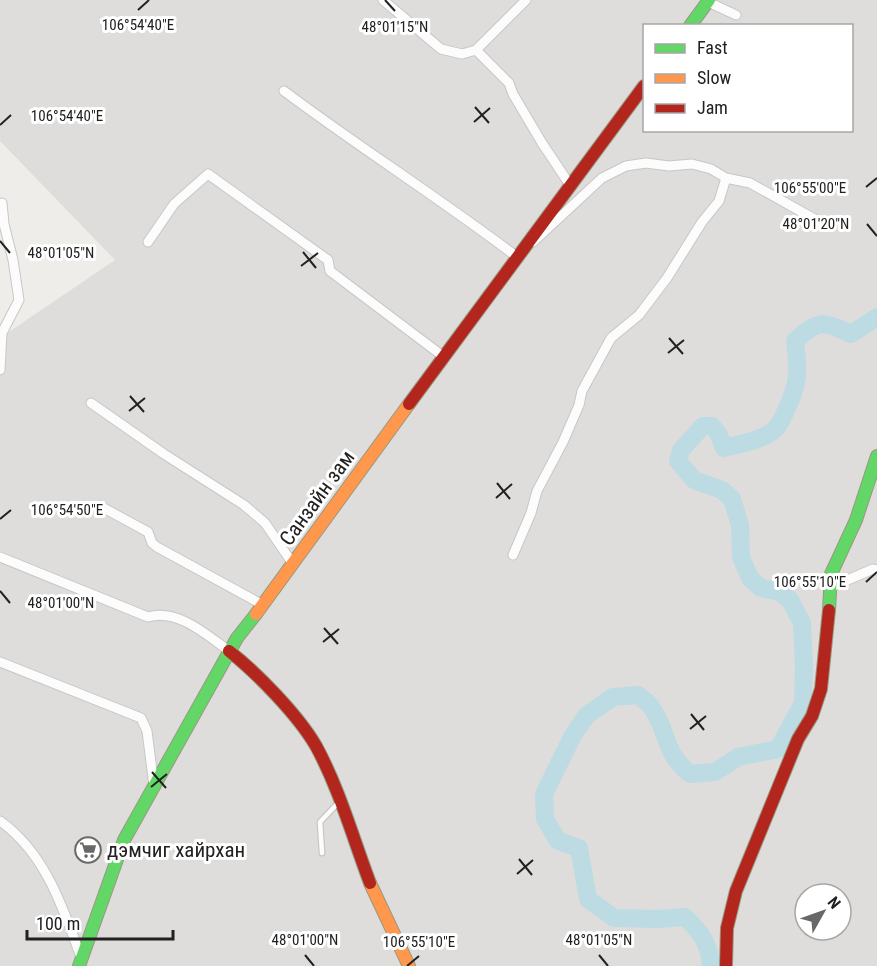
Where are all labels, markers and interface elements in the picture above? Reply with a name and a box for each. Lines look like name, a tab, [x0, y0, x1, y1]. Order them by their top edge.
text: 106°54'40"E	[102, 16, 174, 34]
text: 48°01'15"N	[362, 18, 428, 36]
legend	[643, 24, 853, 132]
text: Fast	[697, 37, 728, 58]
text: Slow	[697, 67, 732, 88]
text: Jam	[697, 97, 728, 118]
text: 106°54'40"E	[31, 107, 103, 125]
text: 106°55'00"E	[774, 179, 846, 197]
text: 48°01'20"N	[783, 215, 849, 233]
text: 48°01'05"N	[28, 244, 94, 262]
street label: Санзайн зам	[275, 446, 359, 550]
text: 106°54'50"E	[31, 501, 103, 519]
text: 106°55'10"E	[774, 573, 846, 591]
text: 48°01'00"N	[28, 594, 94, 612]
supermarket icon: дэмчиг хайрхан	[73, 835, 103, 865]
place label: дэмчиг хайрхан	[107, 838, 245, 862]
north arrow	[793, 882, 853, 942]
text: N	[824, 893, 845, 913]
scale bar	[27, 903, 172, 941]
text: 100 m	[36, 913, 80, 934]
text: 48°01'00"N	[272, 931, 338, 949]
text: 48°01'05"N	[566, 931, 632, 949]
text: 106°55'10"E	[383, 933, 455, 951]

